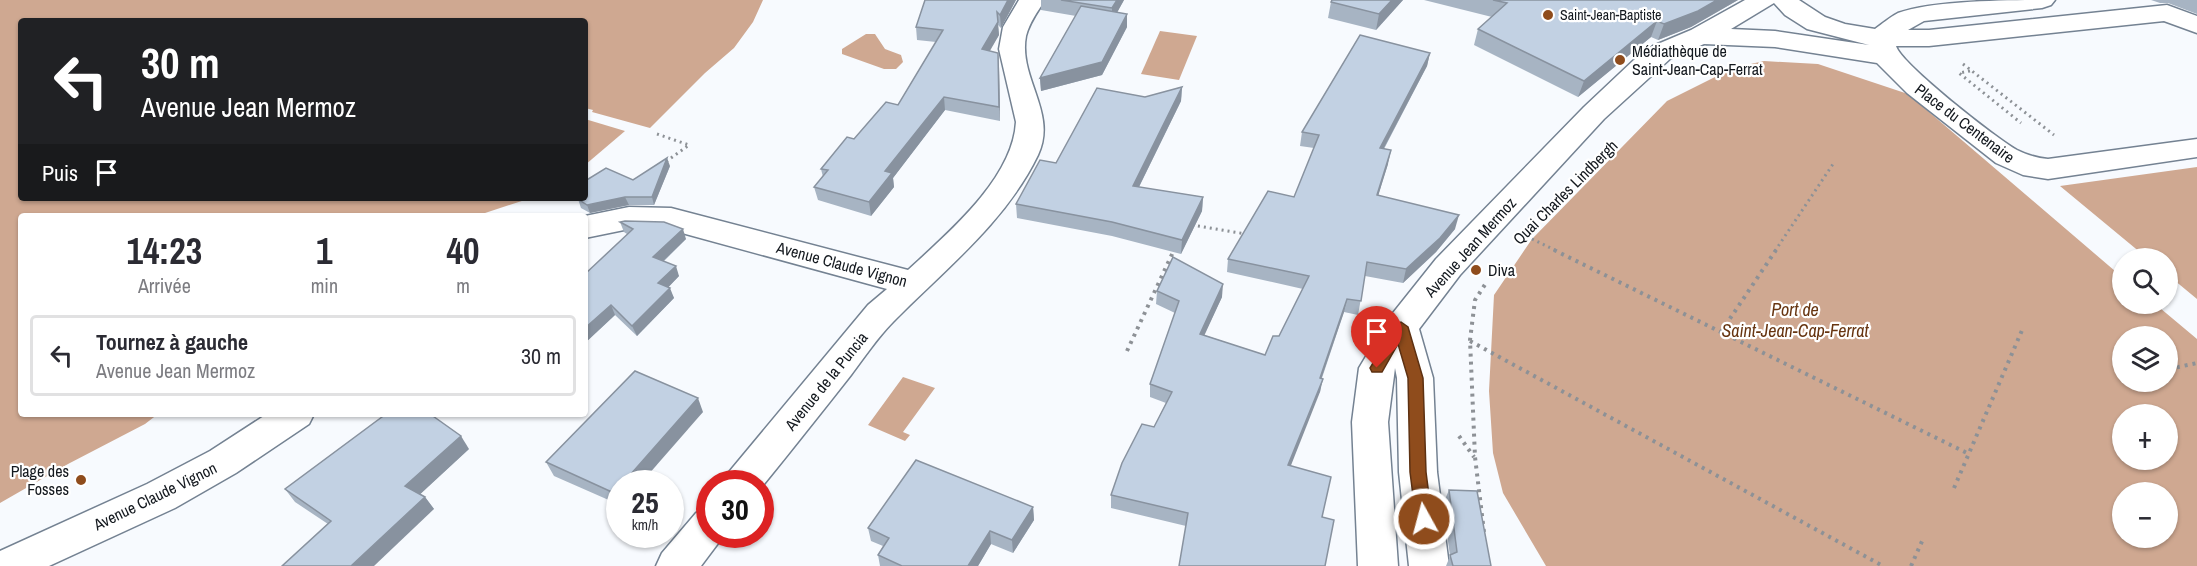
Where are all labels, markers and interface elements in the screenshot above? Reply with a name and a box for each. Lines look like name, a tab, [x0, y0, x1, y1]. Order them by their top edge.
place label: Saint-Jean-Baptiste	[1560, 6, 1661, 24]
marker: Saint-Jean-Baptiste	[1541, 8, 1555, 22]
text: 30 m	[141, 35, 220, 91]
place label: Médiathèque de Saint-Jean-Cap-Ferrat	[1632, 40, 1763, 80]
icon: left	[42, 42, 120, 120]
marker: Médiathèque de Saint-Jean-Cap-Ferrat	[1613, 53, 1627, 67]
street label: Place du Centenaire	[1911, 78, 2019, 168]
text: Avenue Jean Mermoz	[141, 89, 356, 125]
street label: Quai Charles Lindbergh	[1508, 135, 1622, 249]
icon: arrive	[90, 156, 123, 189]
text: Puis	[42, 158, 78, 188]
street label: Avenue Jean Mermoz	[1419, 192, 1521, 302]
text: 14:23	[127, 227, 202, 275]
text: 1	[316, 227, 333, 275]
text: 40	[447, 227, 479, 275]
street label: Avenue Claude Vignon	[773, 236, 910, 292]
map controls	[2112, 248, 2178, 548]
button: search	[2112, 248, 2178, 314]
place label: Diva	[1488, 259, 1516, 281]
marker: Diva	[1469, 263, 1483, 277]
text: Arrivée	[138, 272, 191, 299]
text: min	[311, 272, 338, 299]
text: m	[456, 272, 470, 299]
water label: Port de Saint-Jean-Cap-Ferrat	[1721, 297, 1869, 343]
pin	[1351, 306, 1402, 368]
icon: arrive	[1360, 315, 1393, 348]
button: layers	[2112, 326, 2178, 392]
text: Tournez à gauche	[96, 327, 248, 357]
street label: Avenue de la Puncia	[779, 327, 873, 436]
icon: left	[45, 339, 78, 372]
text: 30 m	[521, 341, 561, 371]
text: Avenue Jean Mermoz	[96, 357, 255, 384]
button: +	[2112, 404, 2178, 470]
street label: Avenue Claude Vignon	[89, 457, 220, 536]
place label: Plage des Fosses	[11, 460, 69, 500]
speed limit sign: 30	[696, 470, 774, 548]
marker: Plage des Fosses	[74, 473, 88, 487]
text: 25	[631, 482, 659, 522]
button: −	[2112, 482, 2178, 548]
position arrow	[1392, 487, 1456, 551]
text: km/h	[632, 514, 658, 535]

